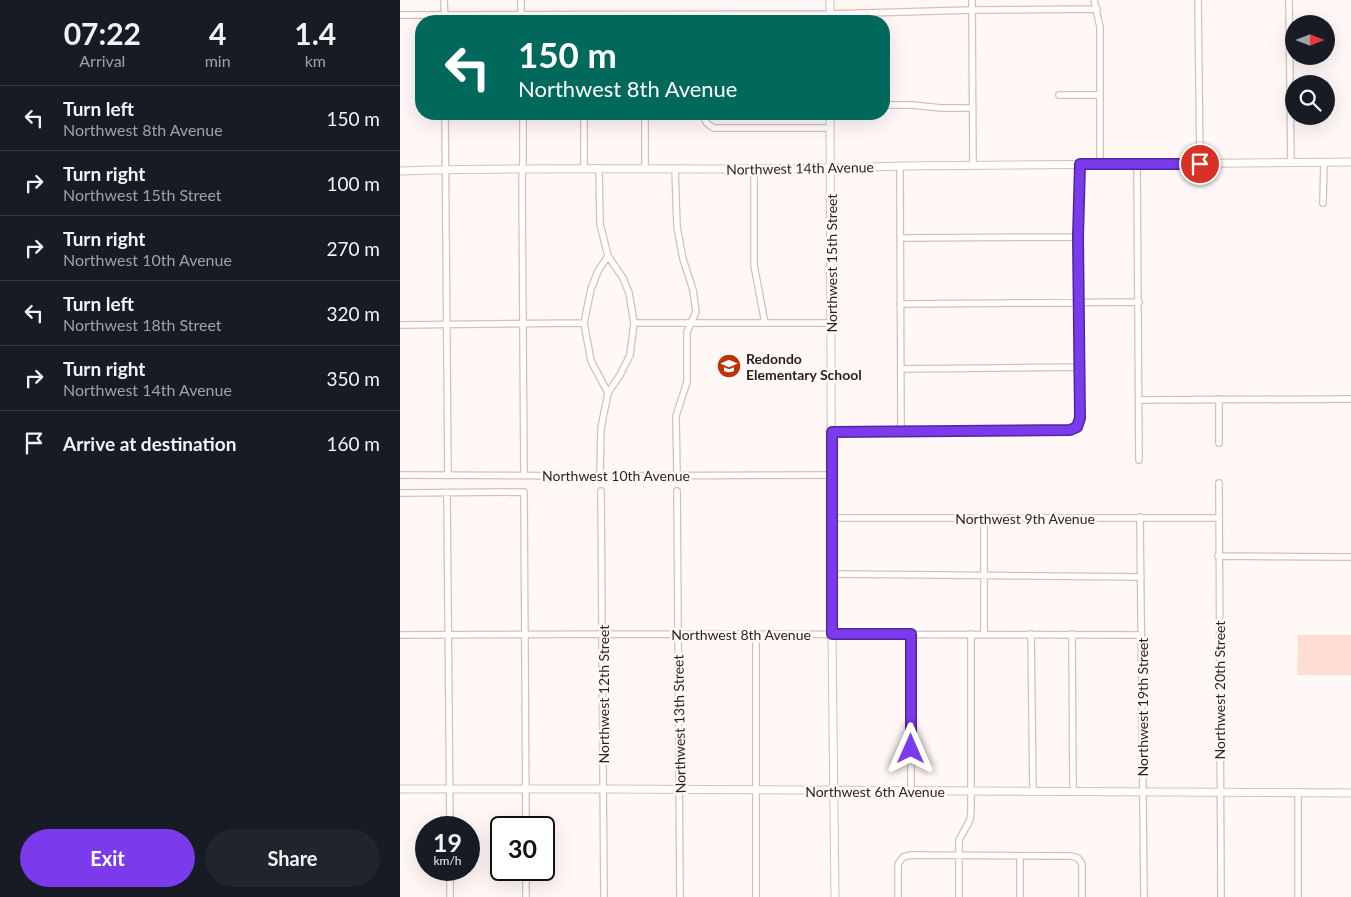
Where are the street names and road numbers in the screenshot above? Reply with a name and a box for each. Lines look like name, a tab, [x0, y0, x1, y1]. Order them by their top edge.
street label: Northwest 14th Avenue	[726, 158, 874, 178]
street label: Northwest 15th Street	[823, 194, 840, 332]
street label: Northwest 10th Avenue	[542, 467, 690, 484]
street label: Northwest 9th Avenue	[955, 510, 1095, 527]
street label: Northwest 20th Street	[1211, 621, 1228, 759]
street label: Northwest 12th Street	[595, 625, 612, 763]
street label: Northwest 8th Avenue	[671, 626, 811, 643]
street label: Northwest 19th Street	[1134, 638, 1151, 776]
street label: Northwest 13th Street	[669, 654, 689, 794]
street label: Northwest 6th Avenue	[805, 783, 945, 800]

